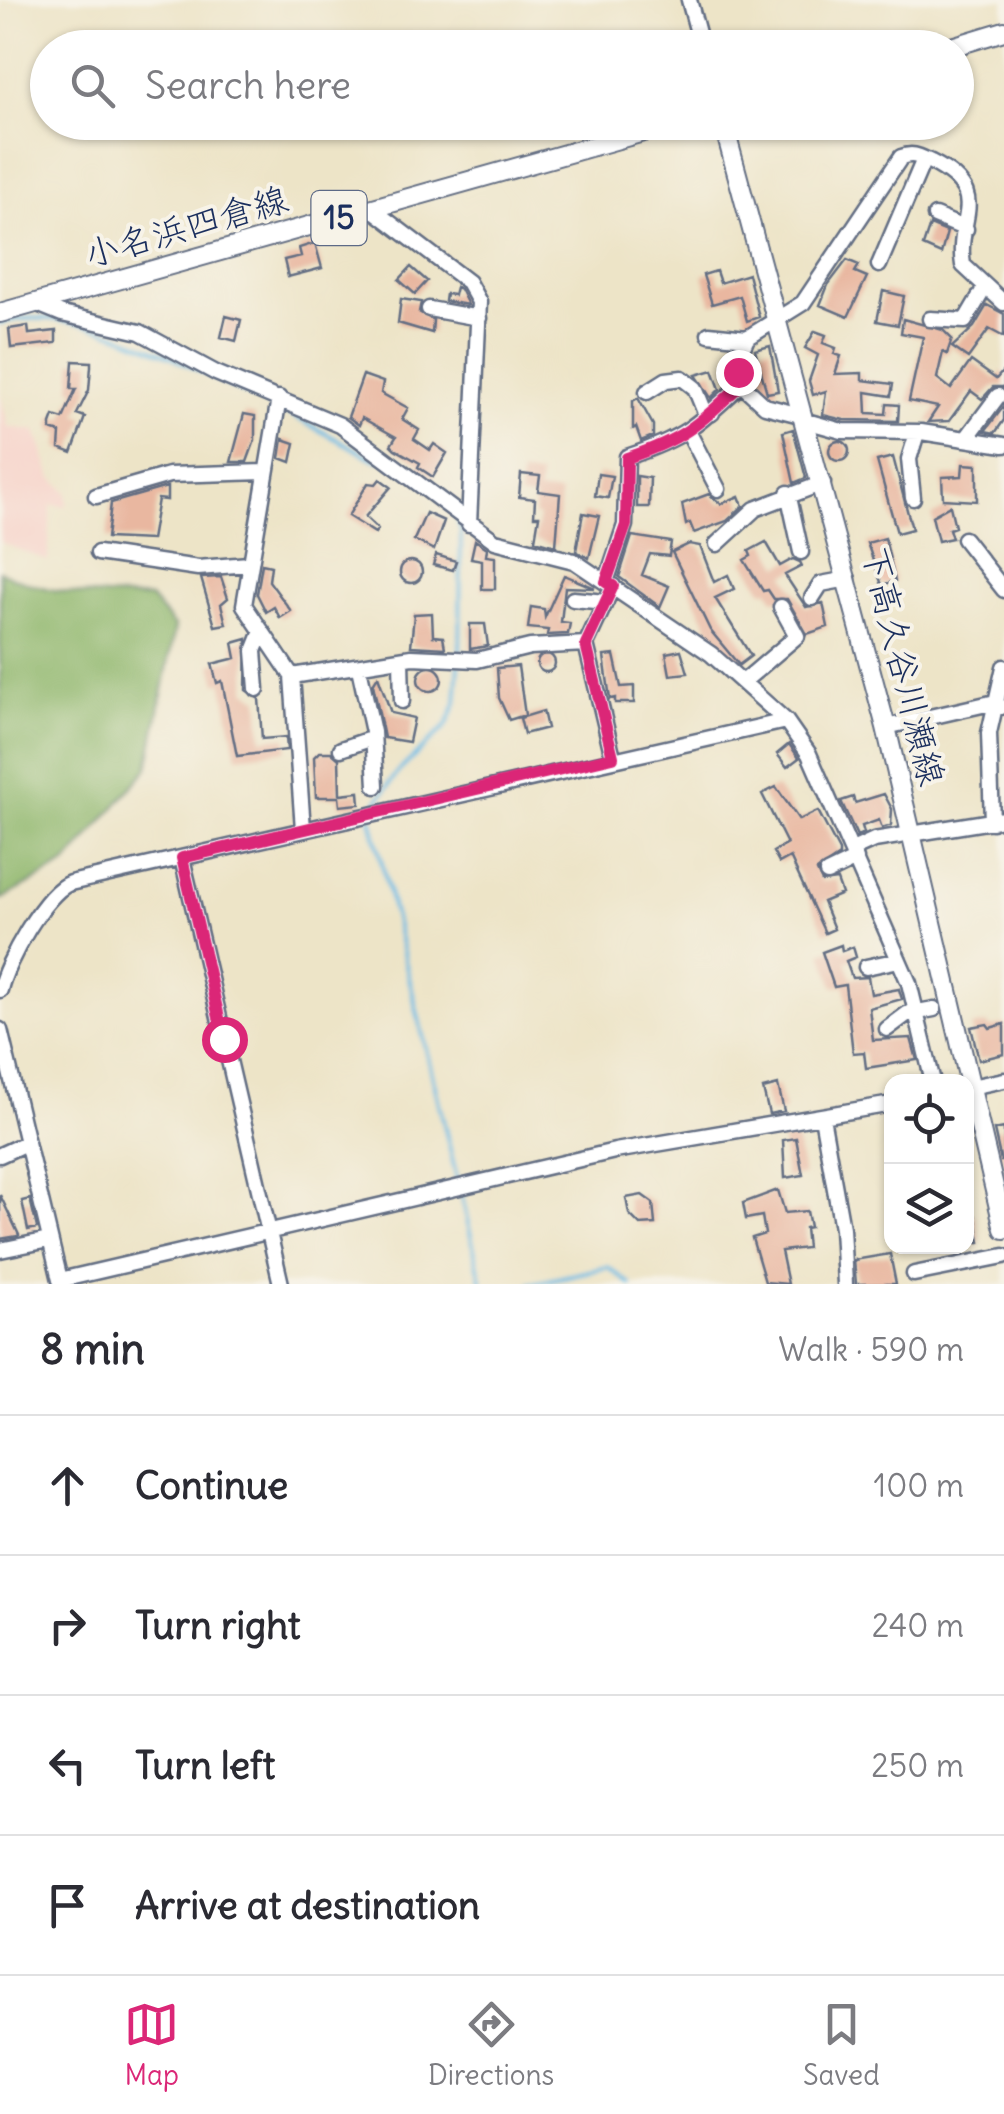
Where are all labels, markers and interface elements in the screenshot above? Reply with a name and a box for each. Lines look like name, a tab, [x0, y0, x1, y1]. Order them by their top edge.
search box	[30, 30, 974, 140]
icon: search	[65, 58, 120, 113]
text: Search here	[145, 62, 351, 109]
street label: 小名浜四倉線	[79, 176, 293, 276]
road number: 15	[312, 191, 366, 245]
route end	[716, 350, 762, 396]
street label: 下高久谷川瀬線	[853, 542, 955, 790]
route start	[202, 1017, 248, 1063]
map controls	[884, 1074, 974, 1254]
button: locate	[884, 1074, 974, 1164]
button: layers	[884, 1164, 974, 1254]
text: 8 min	[40, 1323, 145, 1375]
text: Walk · 590 m	[778, 1329, 964, 1370]
icon: ahead	[40, 1458, 95, 1513]
text: Continue	[135, 1462, 288, 1509]
text: 100 m	[874, 1465, 964, 1506]
icon: right	[40, 1598, 95, 1653]
text: Turn right	[135, 1602, 301, 1649]
text: 240 m	[872, 1605, 964, 1646]
icon: left	[40, 1738, 95, 1793]
text: Turn left	[135, 1742, 275, 1789]
text: 250 m	[871, 1745, 964, 1786]
icon: arrive	[40, 1878, 95, 1933]
text: Arrive at destination	[135, 1882, 480, 1929]
tab: Map	[124, 1997, 179, 2093]
tab: Directions	[428, 1997, 554, 2093]
tab: Saved	[803, 1997, 880, 2093]

